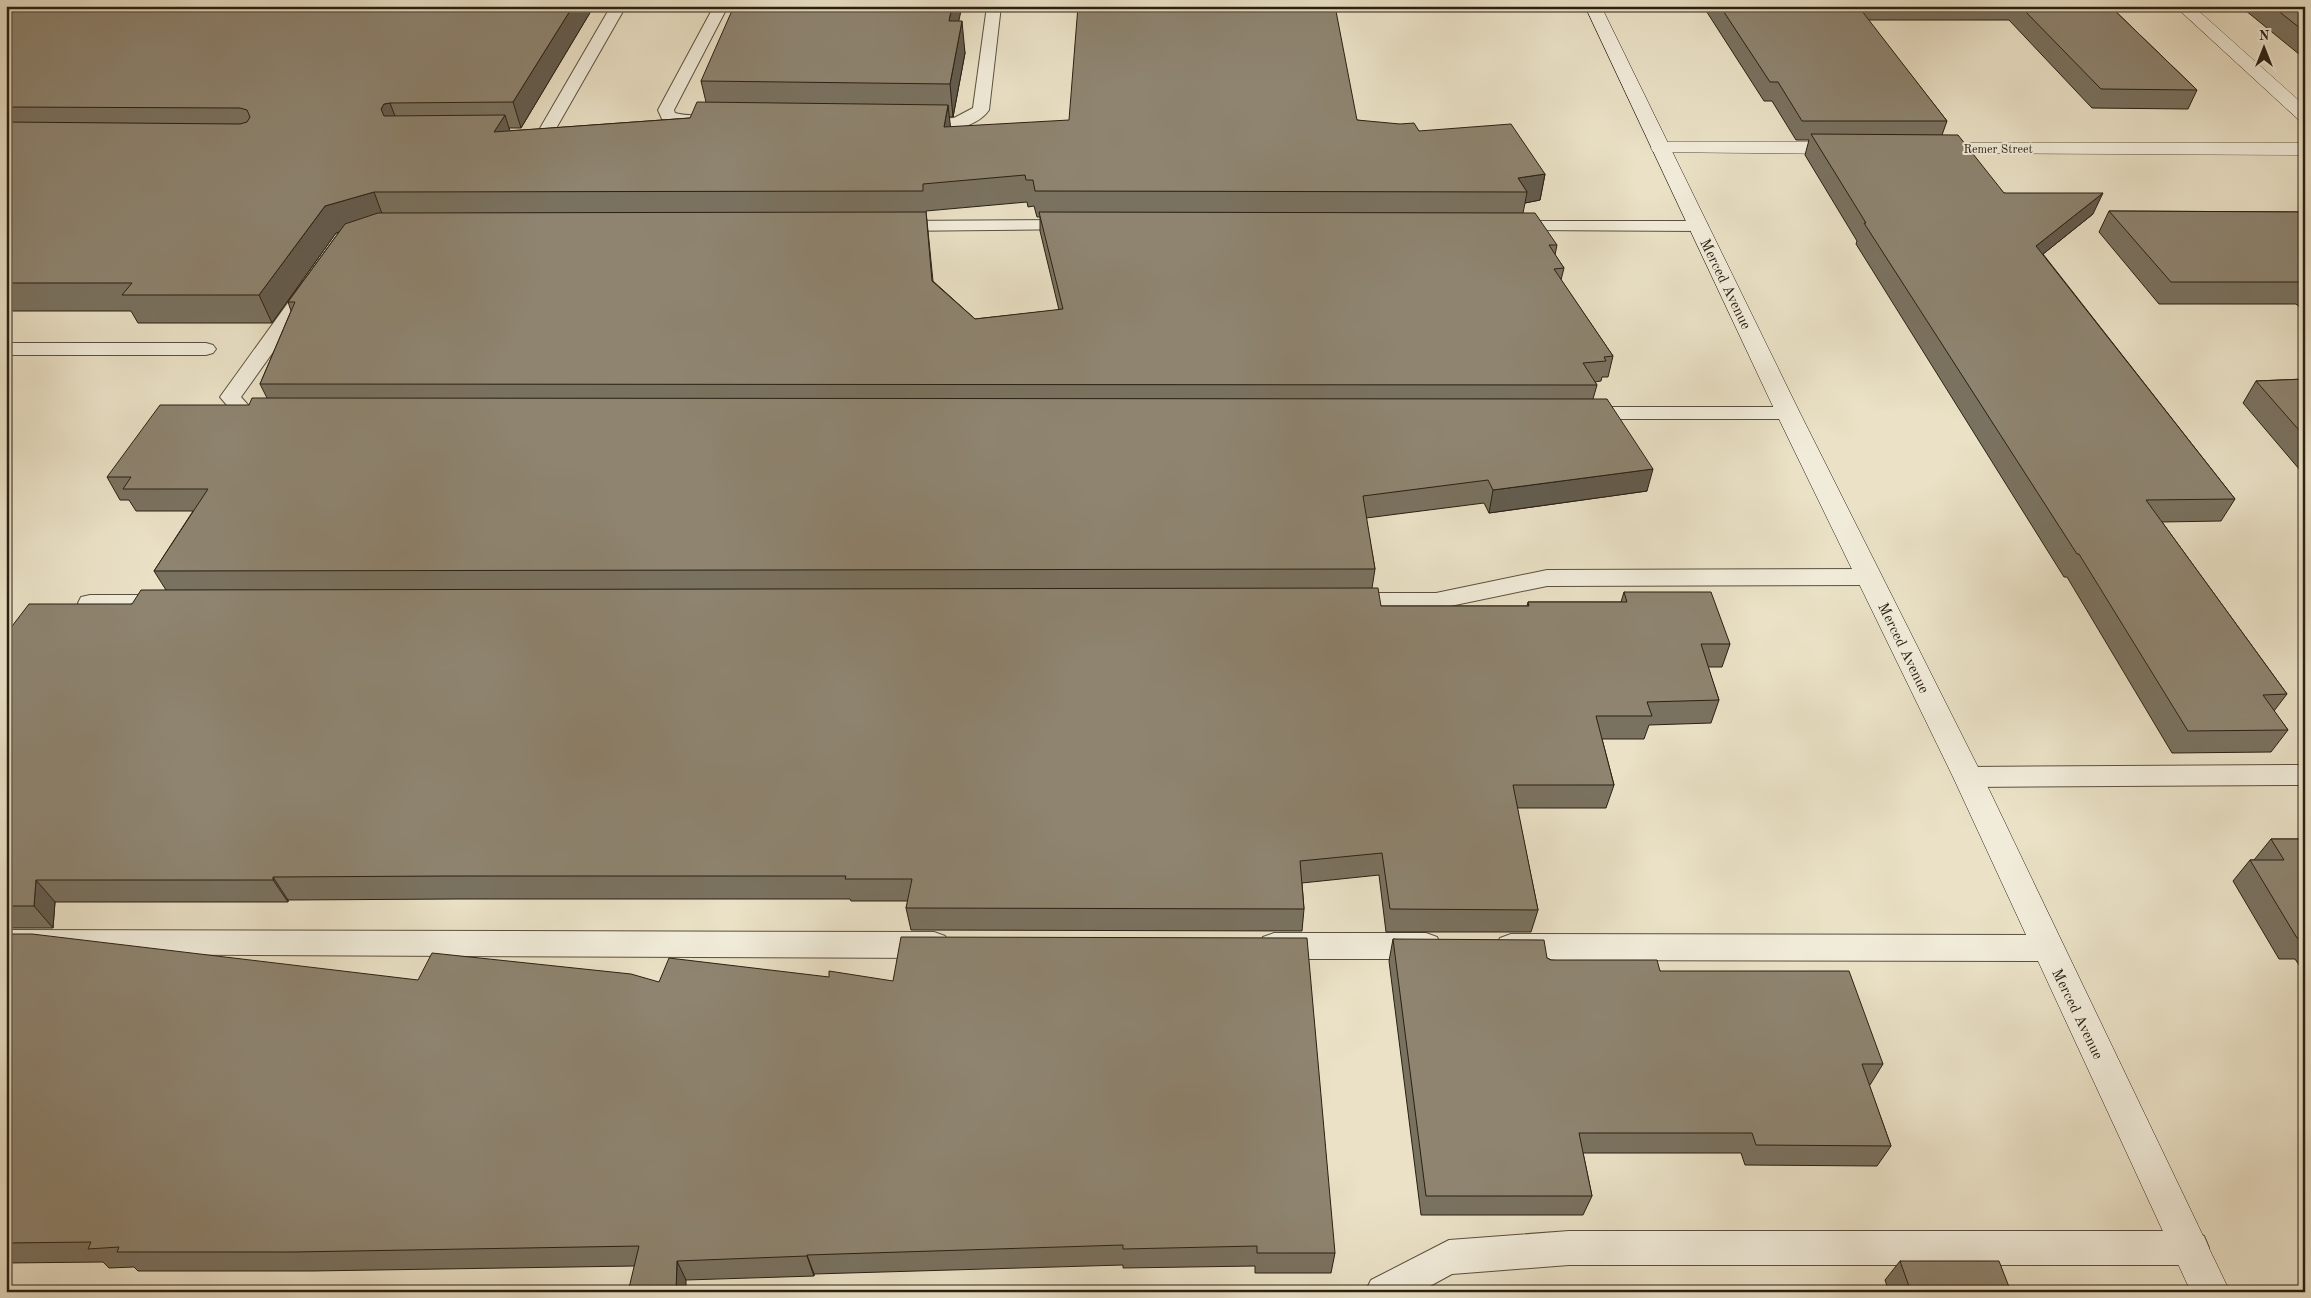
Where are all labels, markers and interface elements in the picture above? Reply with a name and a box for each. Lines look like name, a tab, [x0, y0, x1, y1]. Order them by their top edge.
north arrow	[2238, 22, 2288, 72]
text: N	[2259, 29, 2270, 43]
street label: Remer Street	[1963, 144, 2033, 156]
street label: Merced Avenue	[1696, 237, 1753, 332]
street label: Merced Avenue	[1874, 601, 1931, 696]
street label: Merced Avenue	[2048, 967, 2105, 1062]

